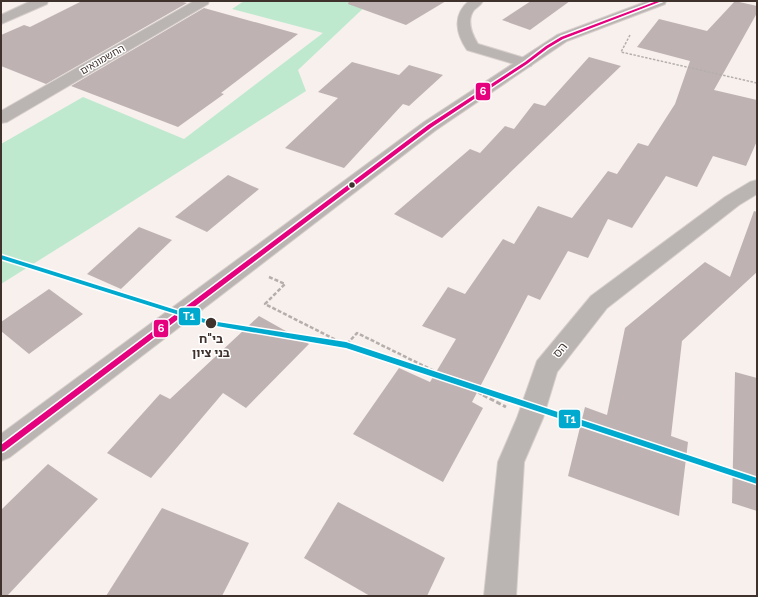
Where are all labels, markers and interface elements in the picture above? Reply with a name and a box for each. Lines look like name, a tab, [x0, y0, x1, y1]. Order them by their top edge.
street label: החשמונאים	[78, 42, 126, 76]
line badge: 6	[475, 82, 491, 101]
text: 6	[480, 85, 487, 98]
unlabelled marker	[347, 180, 357, 190]
line badge: T1	[178, 307, 201, 326]
text: T1	[183, 310, 195, 323]
marker: בי"ח בני ציון	[204, 316, 218, 330]
line badge: 6	[153, 319, 169, 338]
text: 6	[158, 322, 165, 335]
place label: בי"ח בני ציון	[192, 332, 230, 360]
street label: הס	[550, 340, 570, 360]
line badge: T1	[558, 409, 581, 429]
text: T1	[564, 413, 576, 426]

